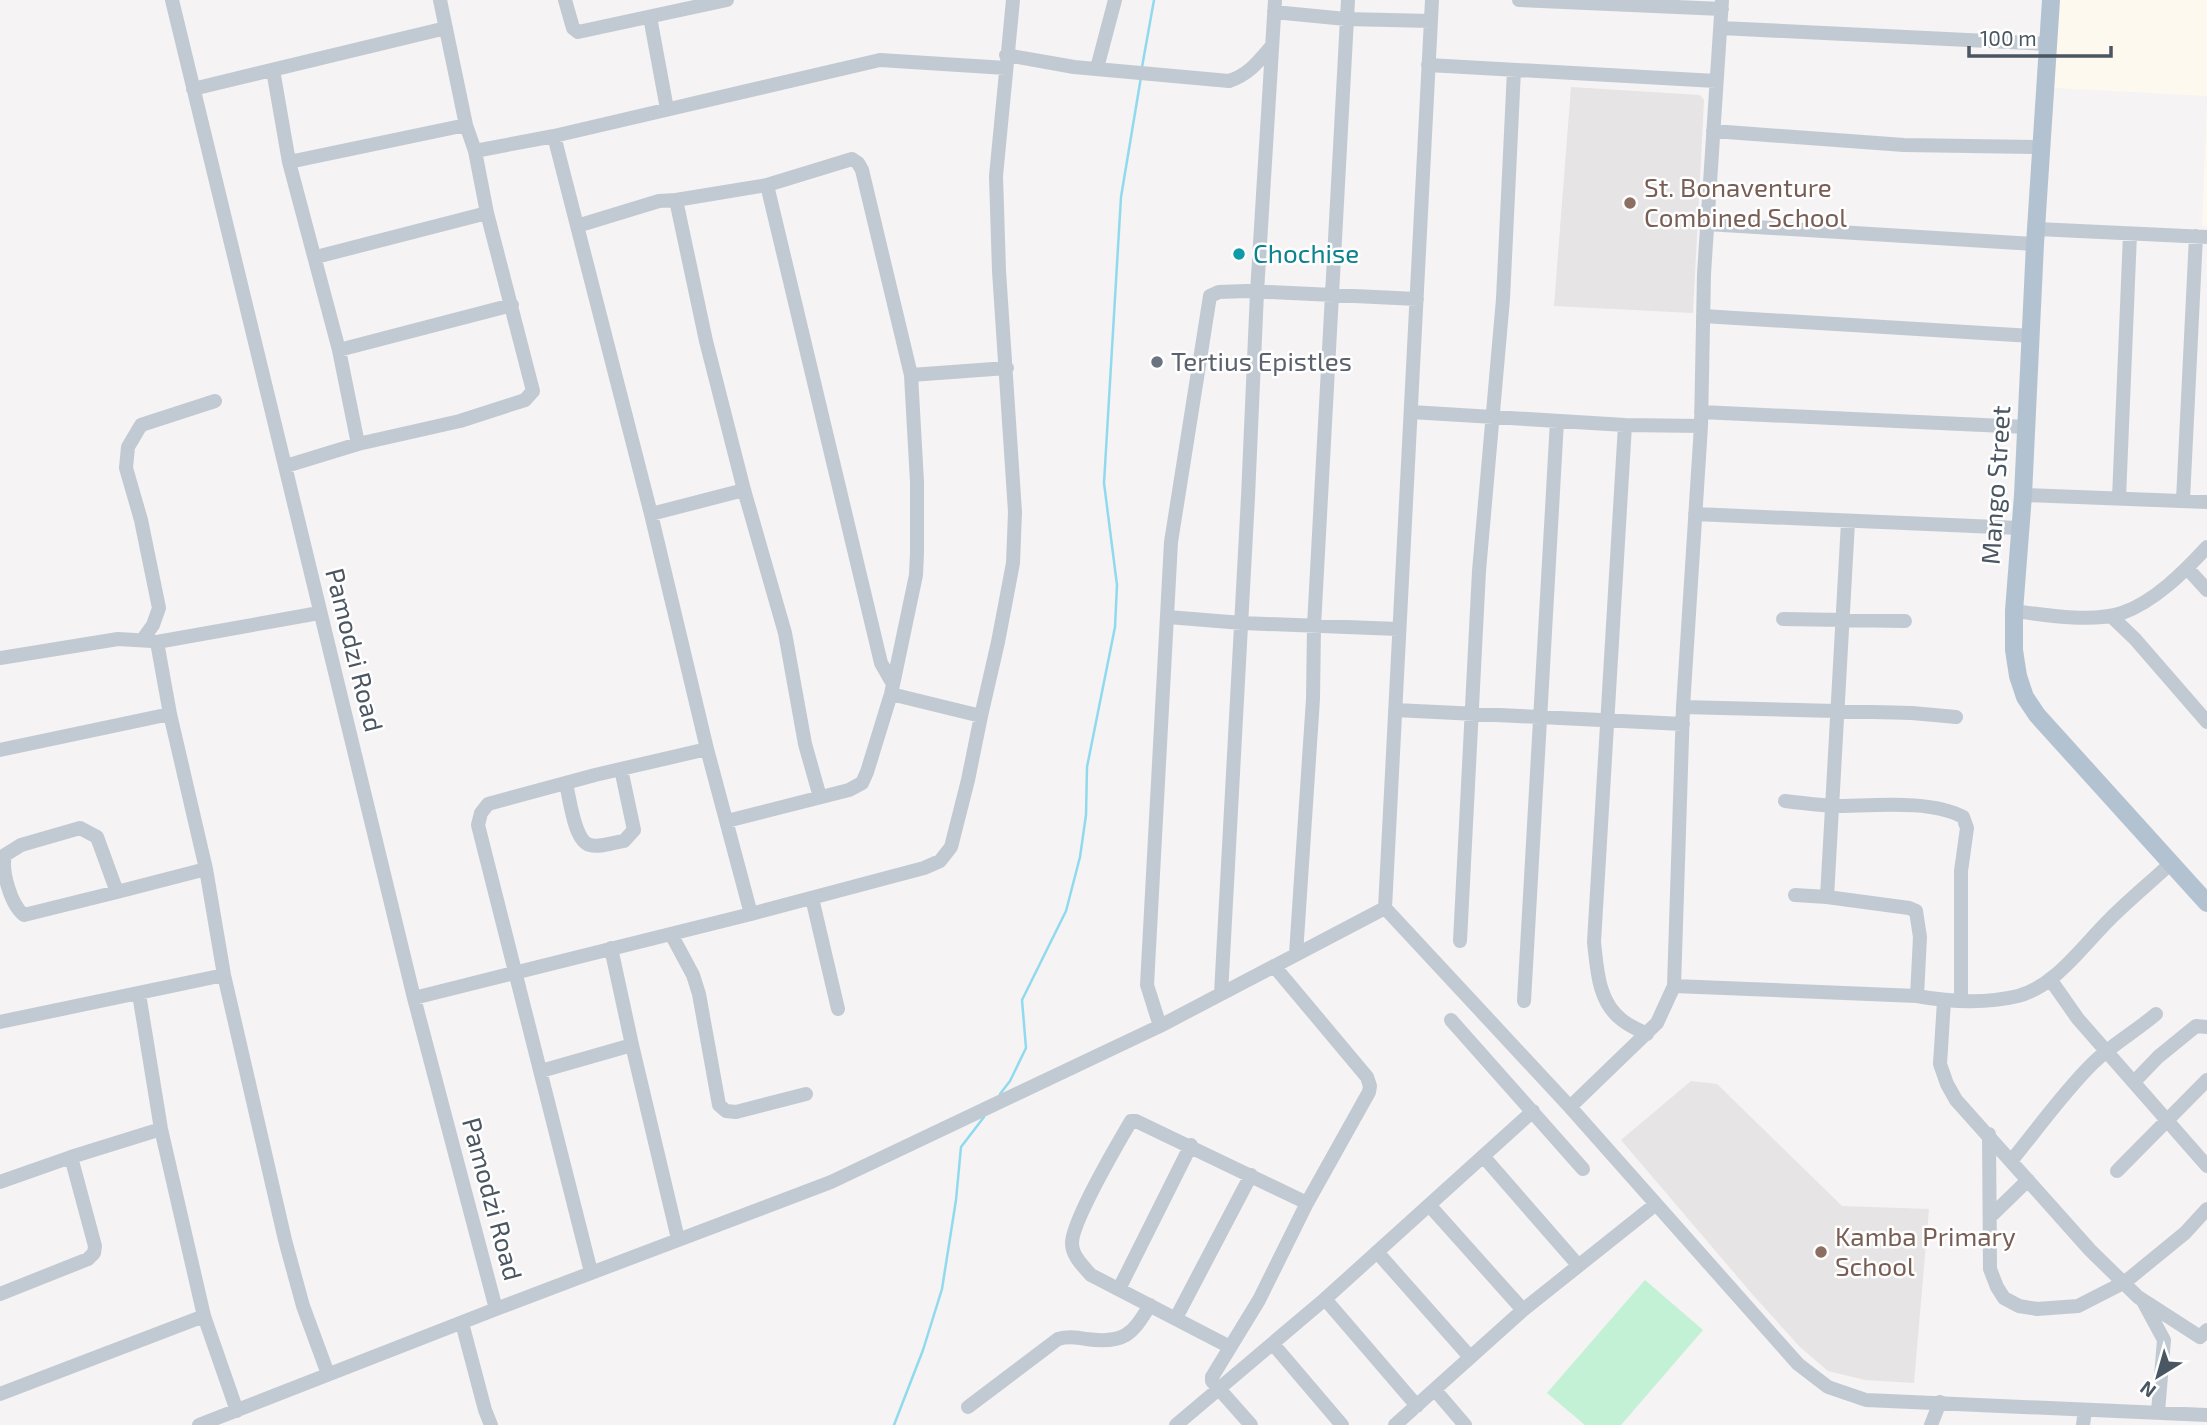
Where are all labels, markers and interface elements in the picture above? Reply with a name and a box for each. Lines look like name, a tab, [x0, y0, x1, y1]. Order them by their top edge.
scale bar	[1969, 14, 2111, 58]
text: 100 m	[1980, 25, 2037, 50]
place label: St. Bonaventure Combined School	[1644, 171, 1847, 232]
marker: St. Bonaventure Combined School	[1622, 195, 1638, 211]
place label: Chochise	[1253, 237, 1359, 268]
marker: Chochise	[1231, 246, 1247, 262]
place label: Tertius Epistles	[1171, 345, 1352, 376]
marker: Tertius Epistles	[1149, 354, 1165, 370]
street label: Mango Street	[1973, 404, 2016, 565]
street label: Pamodzi Road	[320, 565, 391, 735]
street label: Pamodzi Road	[457, 1114, 530, 1283]
place label: Kamba Primary School	[1835, 1220, 2016, 1281]
marker: Kamba Primary School	[1813, 1244, 1829, 1260]
north arrow	[2123, 1341, 2193, 1411]
text: N	[2135, 1377, 2160, 1403]

